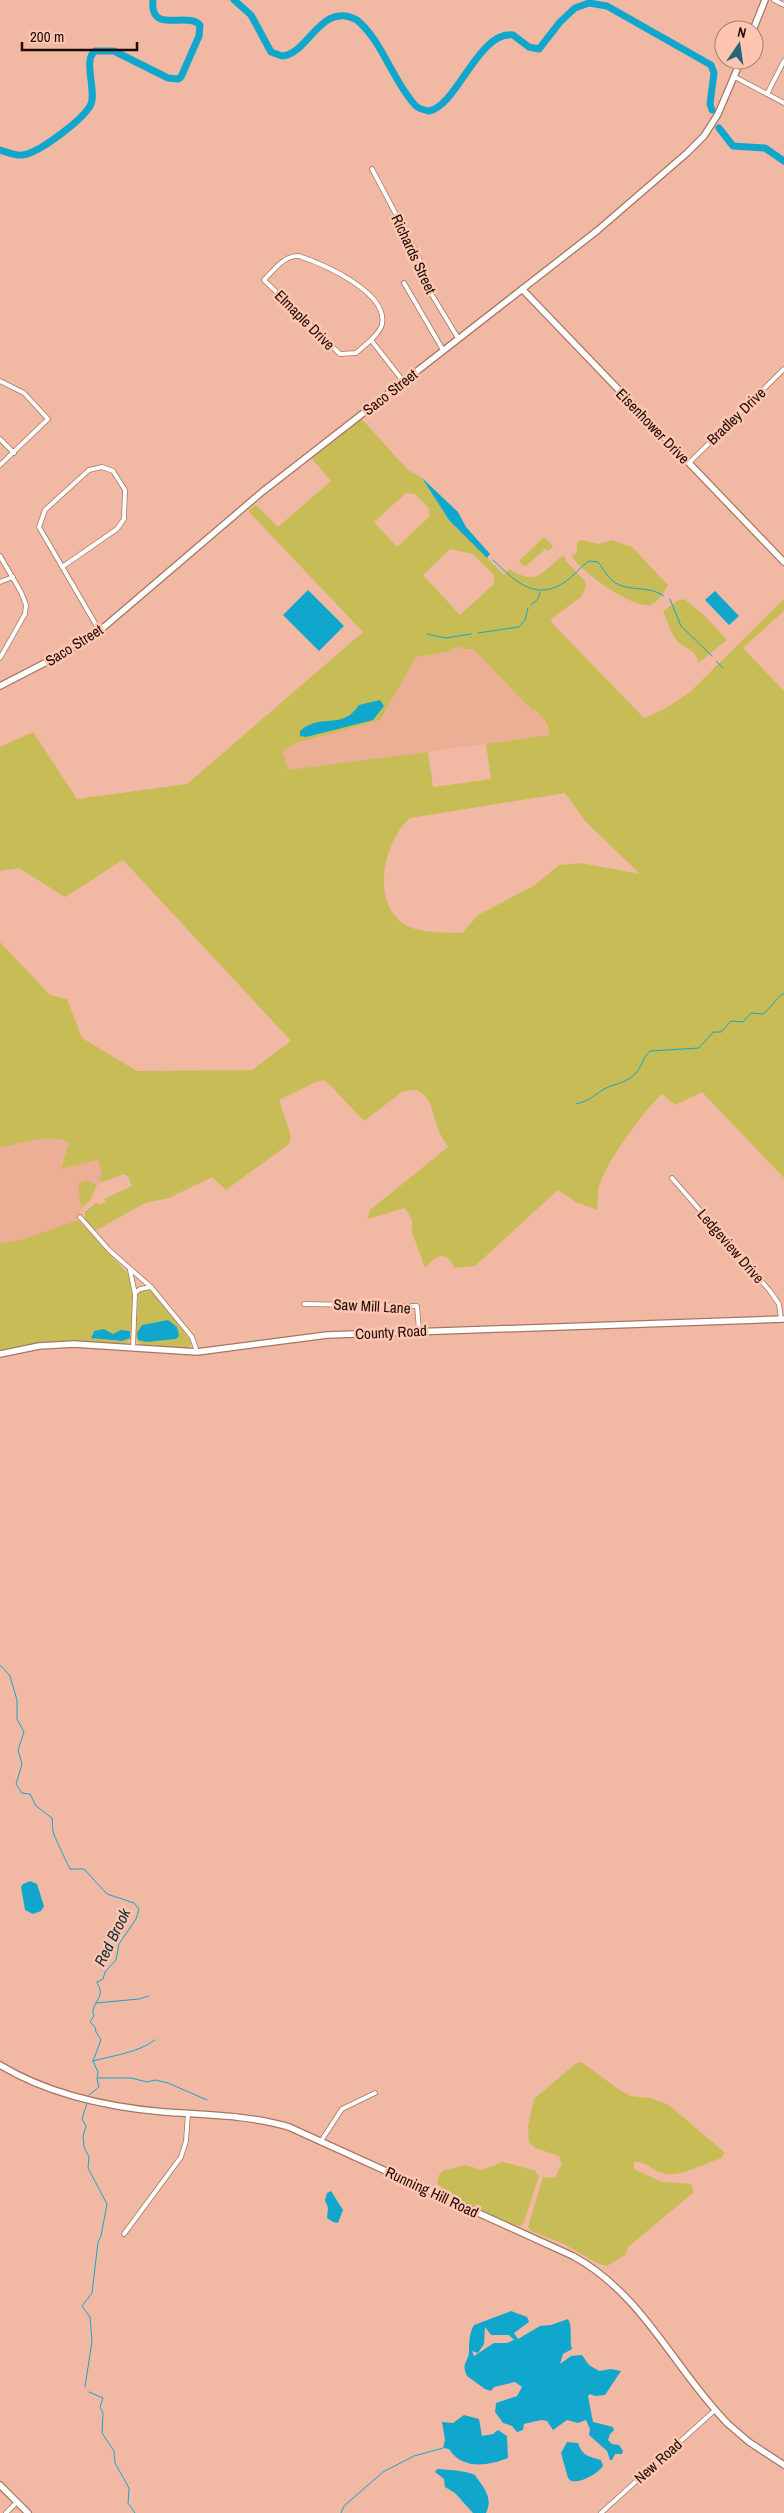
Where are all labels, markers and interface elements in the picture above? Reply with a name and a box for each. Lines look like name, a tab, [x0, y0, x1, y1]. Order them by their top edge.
scale bar	[22, 20, 138, 52]
north arrow	[714, 20, 764, 70]
text: N	[736, 23, 748, 42]
text: 200 m	[30, 26, 64, 47]
street label: Richards Street	[386, 211, 442, 298]
street label: Elmaple Drive	[270, 285, 340, 355]
street label: Saco Street	[358, 364, 422, 420]
street label: Bradley Drive	[702, 382, 770, 449]
street label: Eisenhower Drive	[611, 384, 695, 469]
street label: Saco Street	[41, 619, 107, 671]
street label: Ledgeview Drive	[693, 1204, 769, 1288]
street label: Saw Mill Lane	[333, 1293, 411, 1319]
street label: County Road	[355, 1320, 427, 1344]
water label: Red Brook	[89, 1904, 136, 1970]
street label: Running Hill Road	[382, 2161, 482, 2223]
street label: New Road	[630, 2434, 686, 2488]

